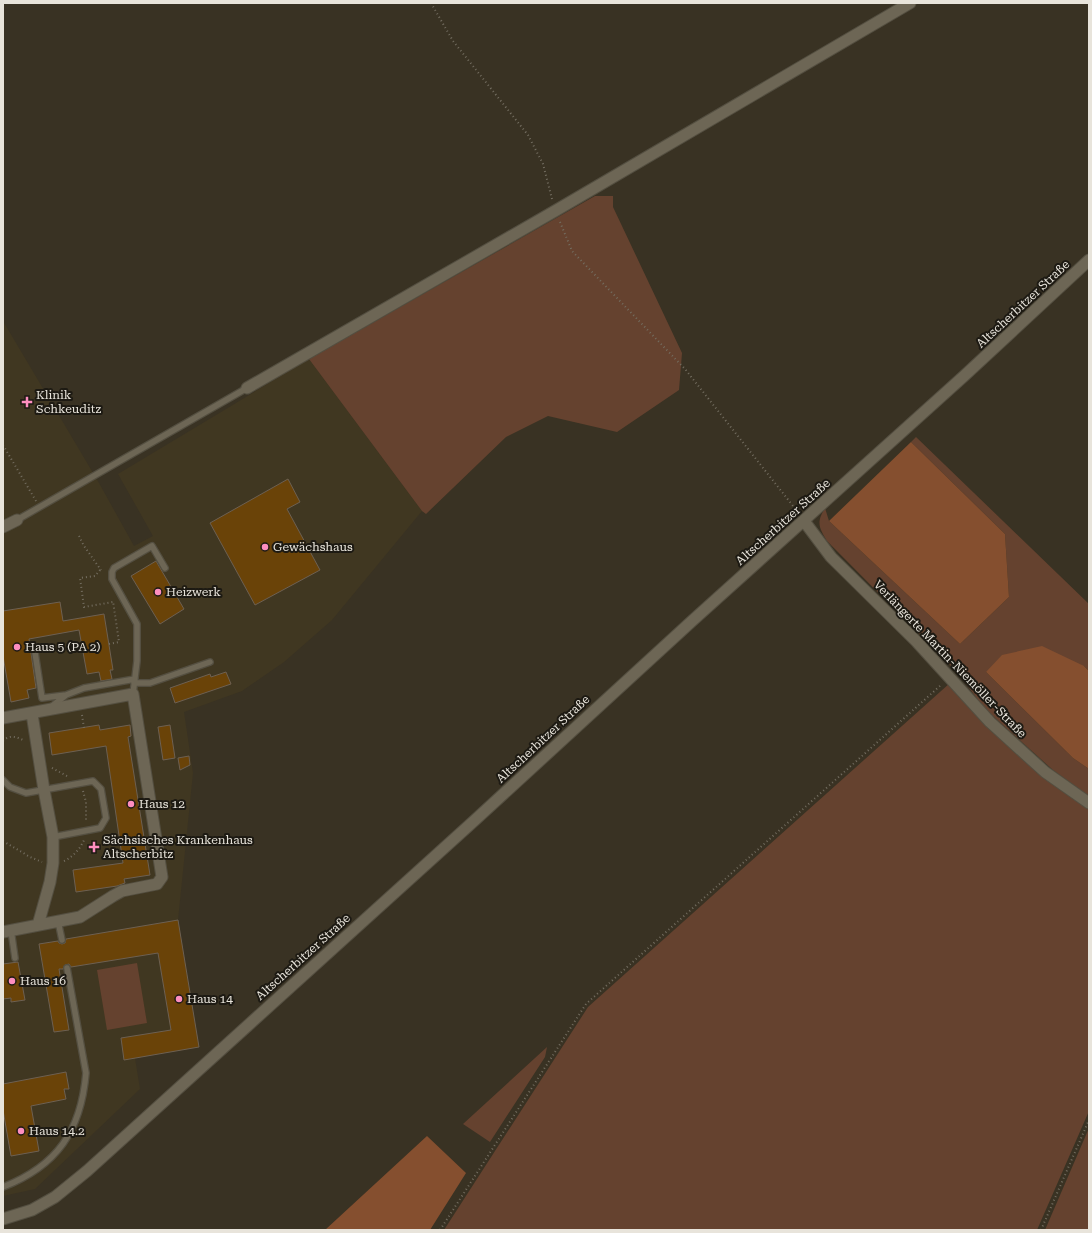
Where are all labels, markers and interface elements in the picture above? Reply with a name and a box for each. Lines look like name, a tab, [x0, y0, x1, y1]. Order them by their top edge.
street label: Altscherbitzer Straße	[974, 257, 1073, 351]
place label: Klinik Schkeuditz	[36, 388, 101, 416]
marker: Klinik Schkeuditz	[21, 396, 33, 408]
street label: Altscherbitzer Straße	[733, 476, 833, 568]
place label: Gewächshaus	[273, 540, 353, 554]
marker: Gewächshaus	[260, 542, 270, 552]
street label: Verlängerte Martin-Niemöller-Straße	[871, 577, 1030, 741]
place label: Heizwerk	[166, 585, 221, 599]
marker: Heizwerk	[153, 587, 163, 597]
place label: Haus 5 (PA 2)	[25, 640, 101, 654]
marker: Haus 5 (PA 2)	[12, 642, 22, 652]
street label: Altscherbitzer Straße	[494, 692, 593, 786]
place label: Haus 12	[139, 797, 185, 811]
marker: Haus 12	[126, 799, 136, 809]
place label: Sächsisches Krankenhaus Altscherbitz	[103, 833, 253, 861]
marker: Sächsisches Krankenhaus Altscherbitz	[88, 841, 100, 853]
street label: Altscherbitzer Straße	[253, 911, 353, 1003]
place label: Haus 16	[20, 974, 66, 988]
marker: Haus 16	[7, 976, 17, 986]
place label: Haus 14	[187, 992, 233, 1006]
marker: Haus 14	[174, 994, 184, 1004]
place label: Haus 14.2	[29, 1124, 85, 1138]
marker: Haus 14.2	[16, 1126, 26, 1136]

